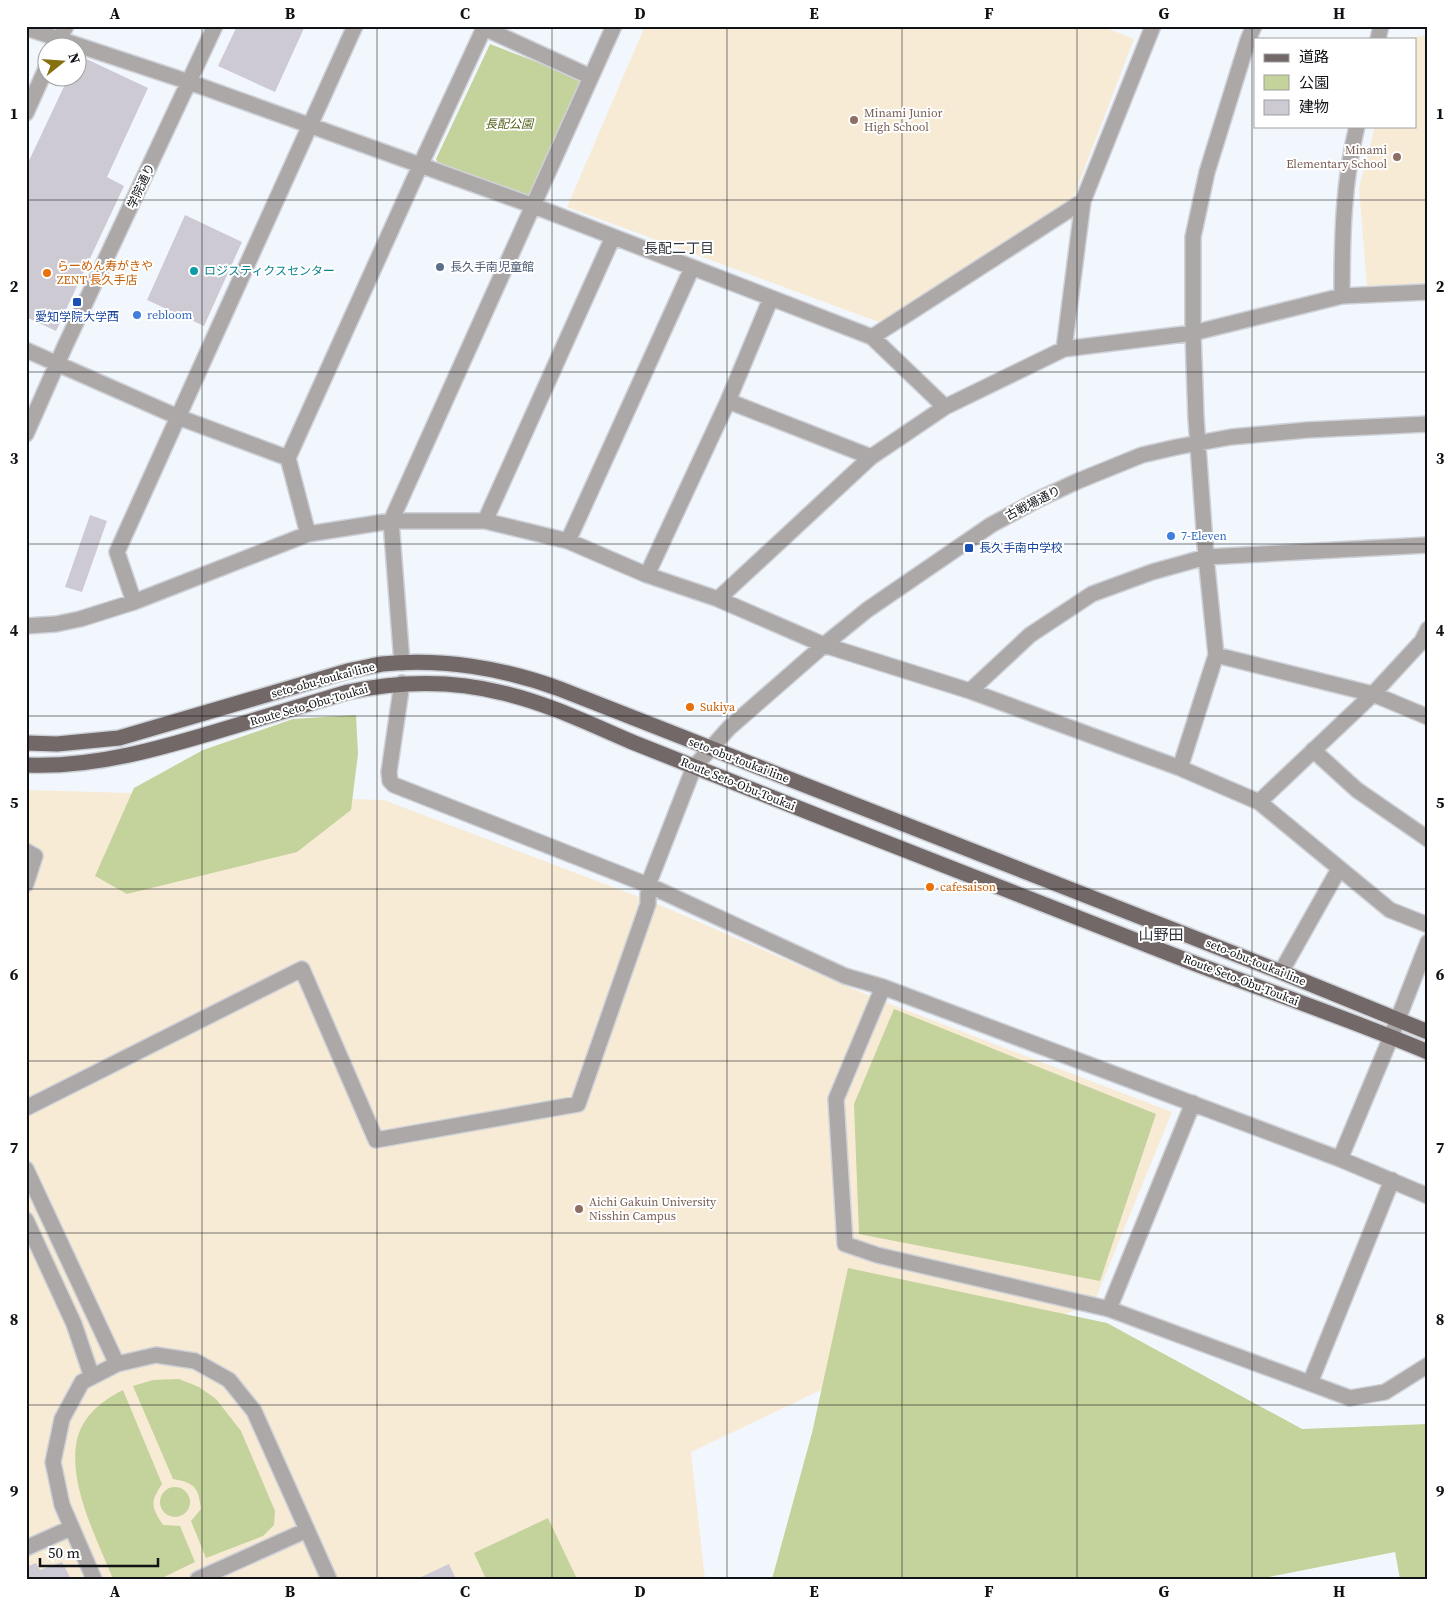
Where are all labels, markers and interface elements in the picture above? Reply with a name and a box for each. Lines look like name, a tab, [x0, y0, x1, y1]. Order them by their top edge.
text: A	[110, 2, 121, 24]
text: B	[285, 2, 296, 24]
text: C	[460, 2, 470, 24]
text: D	[634, 2, 646, 24]
text: E	[809, 2, 819, 24]
text: F	[984, 2, 994, 24]
text: G	[1159, 2, 1170, 24]
text: H	[1333, 2, 1345, 24]
north arrow	[38, 38, 88, 88]
legend	[1254, 38, 1416, 128]
text: 道路	[1299, 46, 1329, 67]
text: N	[63, 50, 85, 66]
text: 公園	[1299, 72, 1329, 93]
text: 建物	[1299, 96, 1329, 117]
text: 1	[10, 102, 18, 124]
text: 1	[1436, 102, 1444, 124]
place label: Minami Junior High School	[864, 105, 943, 135]
marker: Minami Junior High School	[848, 114, 860, 126]
park label: 長配公園	[485, 116, 535, 132]
place label: Minami Elementary School	[1286, 142, 1387, 172]
marker: Minami Elementary School	[1391, 151, 1403, 163]
street label: 学院通り	[124, 161, 158, 211]
district label: 長配二丁目	[644, 238, 714, 258]
place label: らーめん寿がきや ZENT 長久手店	[57, 258, 153, 288]
place label: 長久手南児童館	[450, 259, 534, 275]
marker: 長久手南児童館	[434, 261, 446, 273]
place label: ロジスティクスセンター	[204, 263, 335, 279]
marker: ロジスティクスセンター	[188, 265, 200, 277]
marker: らーめん寿がきや ZENT 長久手店	[41, 267, 53, 279]
text: 2	[10, 275, 19, 297]
text: 2	[1436, 275, 1445, 297]
marker: 愛知学院大学西	[71, 296, 83, 308]
place label: rebloom	[147, 307, 193, 323]
place label: 愛知学院大学西	[35, 309, 119, 325]
marker: rebloom	[131, 309, 143, 321]
text: 3	[10, 447, 19, 469]
text: 3	[1436, 447, 1445, 469]
street label: 古戦場通り	[1003, 482, 1063, 524]
place label: 7-Eleven	[1181, 528, 1227, 544]
marker: 7-Eleven	[1165, 530, 1177, 542]
place label: 長久手南中学校	[979, 540, 1063, 556]
marker: 長久手南中学校	[963, 542, 975, 554]
text: 4	[10, 619, 19, 641]
text: 4	[1436, 619, 1445, 641]
street label: seto-obu-toukai line	[269, 658, 377, 702]
street label: Route Seto-Obu-Toukai	[248, 680, 370, 730]
place label: Sukiya	[700, 699, 736, 715]
marker: Sukiya	[684, 701, 696, 713]
street label: seto-obu-toukai line	[686, 733, 792, 787]
street label: Route Seto-Obu-Toukai	[678, 754, 798, 814]
text: 5	[10, 791, 19, 813]
text: 5	[1436, 791, 1445, 813]
place label: cafesaison	[940, 879, 996, 895]
marker: cafesaison	[924, 881, 936, 893]
district label: 山野田	[1138, 924, 1184, 945]
street label: seto-obu-toukai line	[1204, 935, 1308, 989]
street label: Route Seto-Obu-Toukai	[1181, 951, 1301, 1010]
text: 6	[10, 963, 19, 985]
text: 6	[1436, 963, 1445, 985]
text: 7	[10, 1136, 19, 1158]
text: 7	[1436, 1136, 1445, 1158]
place label: Aichi Gakuin University Nisshin Campus	[589, 1194, 717, 1224]
marker: Aichi Gakuin University Nisshin Campus	[573, 1203, 585, 1215]
text: 8	[10, 1308, 18, 1330]
text: 8	[1436, 1308, 1444, 1330]
text: 9	[10, 1480, 19, 1502]
text: 9	[1436, 1480, 1445, 1502]
scale bar	[40, 1535, 158, 1567]
text: 50 m	[48, 1542, 80, 1563]
text: A	[110, 1580, 121, 1602]
text: B	[285, 1580, 296, 1602]
text: C	[460, 1580, 470, 1602]
text: D	[634, 1580, 646, 1602]
text: E	[809, 1580, 819, 1602]
text: F	[984, 1580, 994, 1602]
text: G	[1159, 1580, 1170, 1602]
text: H	[1333, 1580, 1345, 1602]

